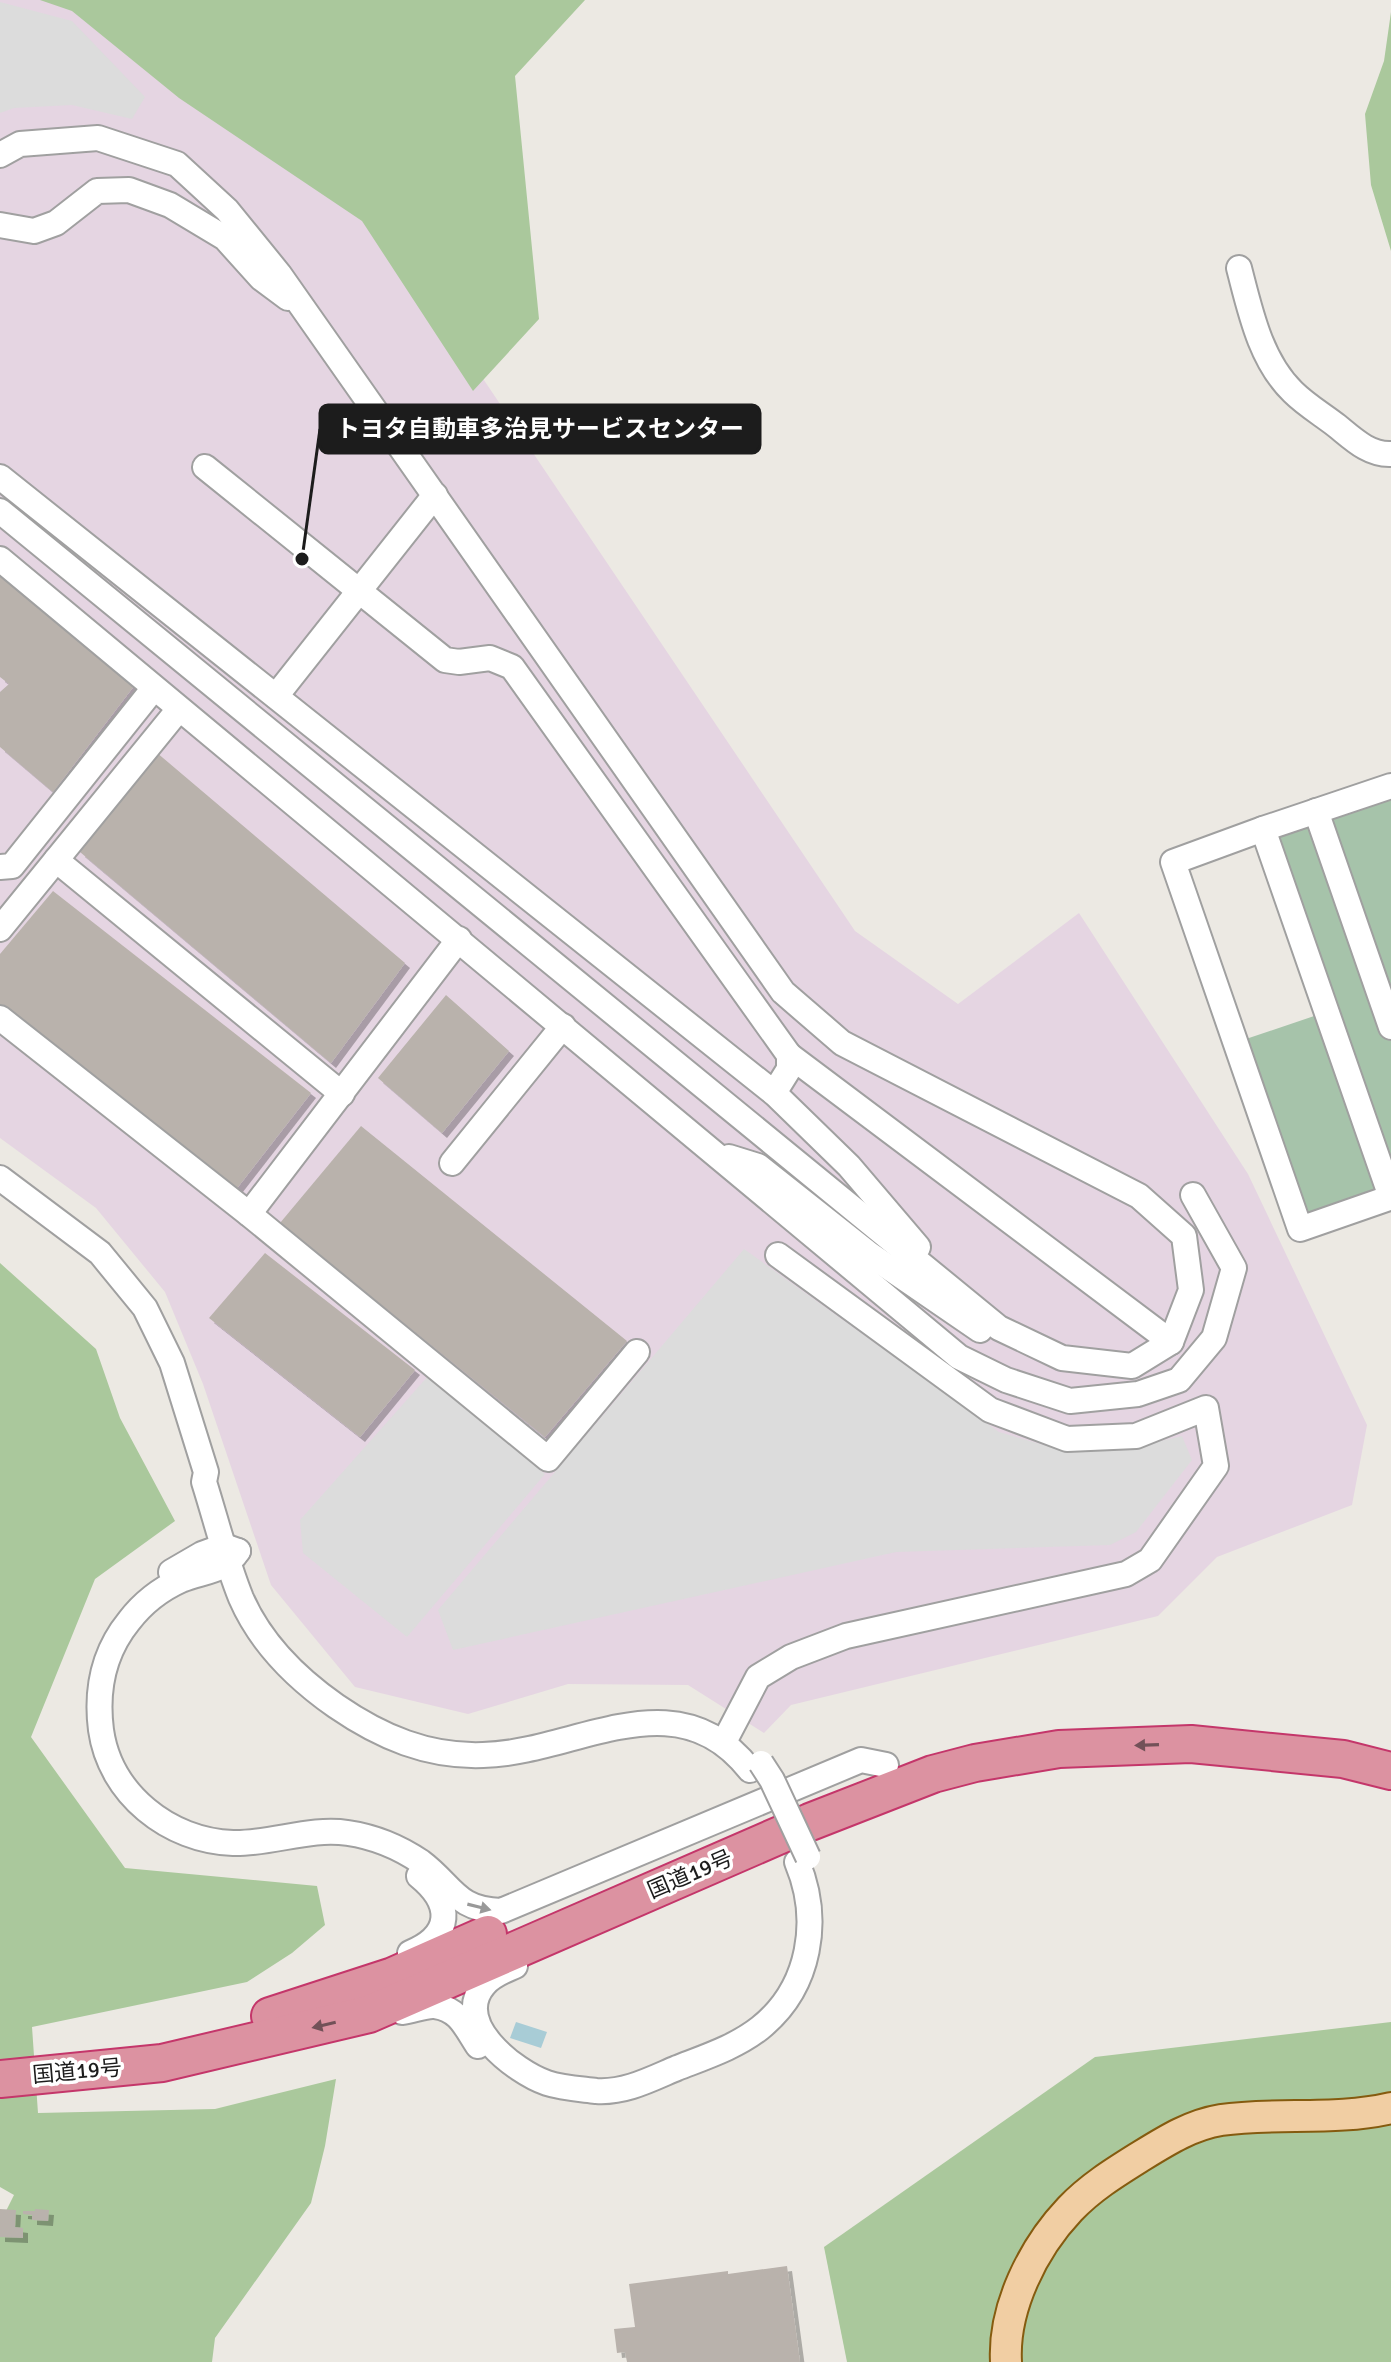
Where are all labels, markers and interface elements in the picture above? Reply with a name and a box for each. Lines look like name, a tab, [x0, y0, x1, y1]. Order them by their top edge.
callout: トヨタ自動車多治見サービスセンター	[320, 405, 760, 453]
text: トヨタ自動車多治見サービスセンター	[336, 414, 744, 444]
one-way arrow	[1134, 1739, 1159, 1752]
street label: 国道19号	[643, 1844, 737, 1904]
one-way arrow	[467, 1902, 492, 1914]
one-way arrow	[312, 2019, 337, 2031]
street label: 国道19号	[31, 2054, 123, 2088]

